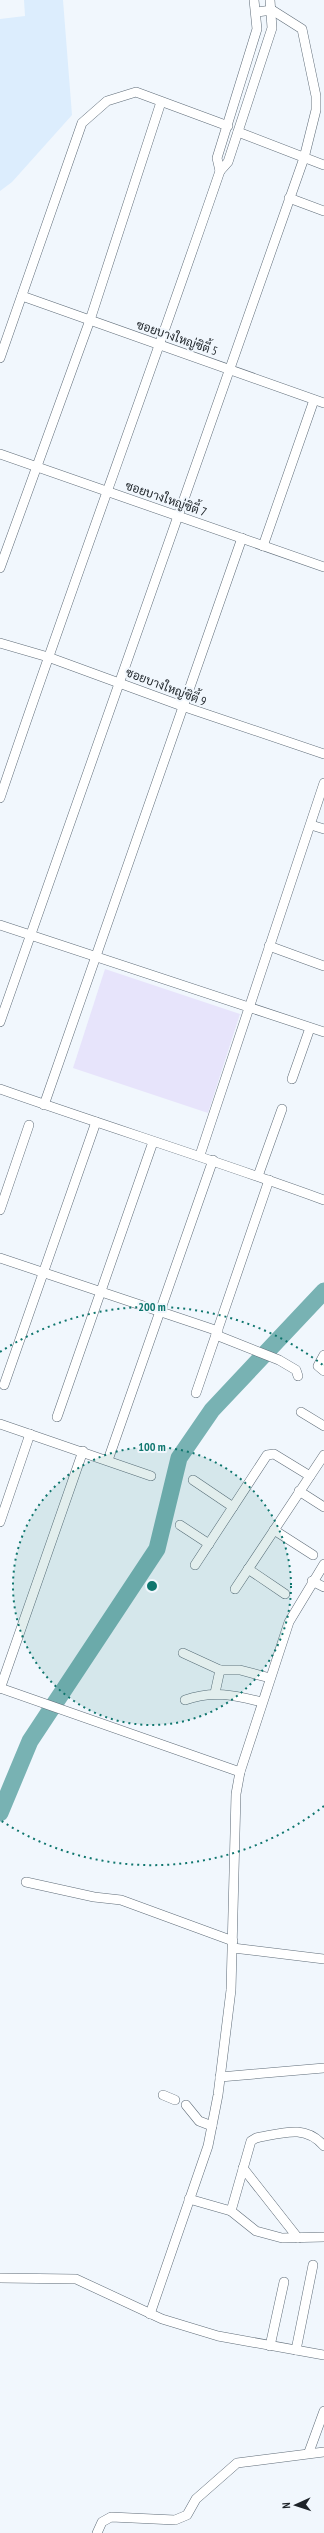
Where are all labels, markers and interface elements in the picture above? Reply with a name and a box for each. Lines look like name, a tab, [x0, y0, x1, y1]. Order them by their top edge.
street label: ซอยบางใหญ่ซิตี้ 5	[135, 314, 221, 358]
street label: ซอยบางใหญ่ซิตี้ 7	[124, 475, 210, 519]
street label: ซอยบางใหญ่ซิตี้ 9	[124, 661, 210, 709]
text: 200 m	[138, 1299, 166, 1314]
text: 100 m	[138, 1439, 166, 1454]
centre of rings	[145, 1579, 159, 1593]
north arrow	[276, 2485, 316, 2525]
text: N	[279, 2502, 293, 2509]

